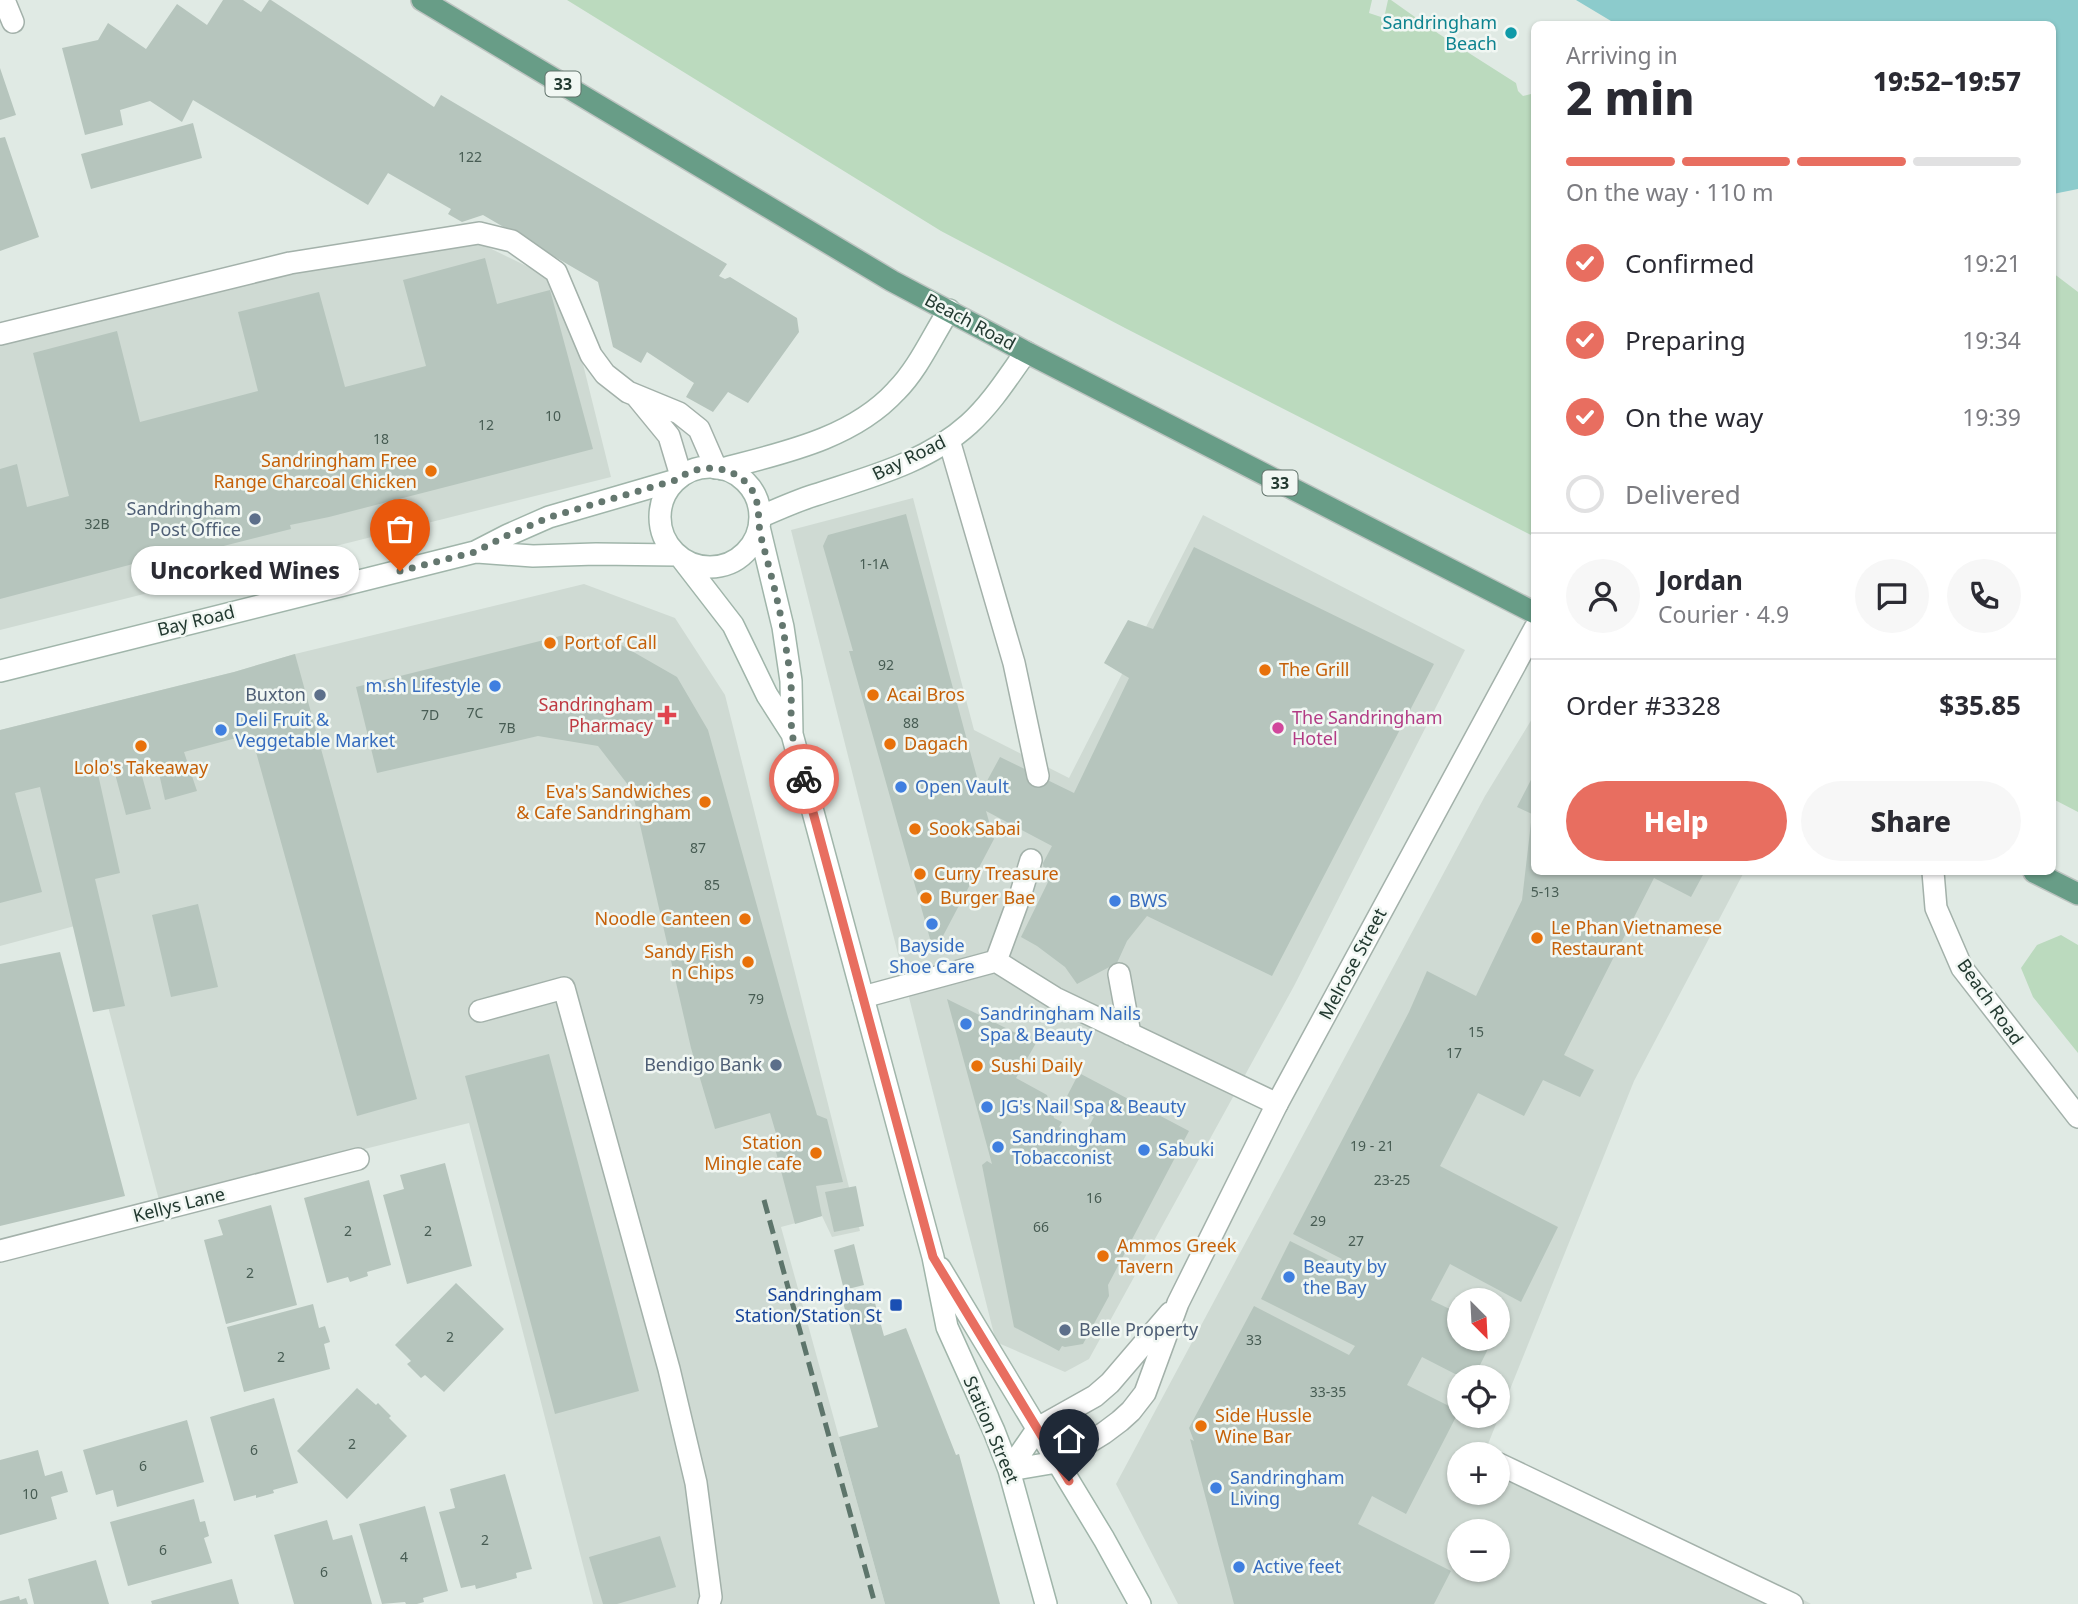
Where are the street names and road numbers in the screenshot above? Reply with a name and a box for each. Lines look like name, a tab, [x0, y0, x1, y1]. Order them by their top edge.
road number: 33	[546, 72, 580, 96]
street label: Beach Road	[921, 287, 1020, 355]
street label: Bay Road	[868, 429, 949, 485]
road number: 33	[1262, 470, 1298, 496]
street label: Bay Road	[155, 599, 237, 641]
street label: Melrose Street	[1313, 903, 1392, 1023]
street label: Beach Road	[1952, 954, 2029, 1049]
street label: Kellys Lane	[130, 1181, 227, 1227]
street label: Station Street	[958, 1372, 1026, 1487]

